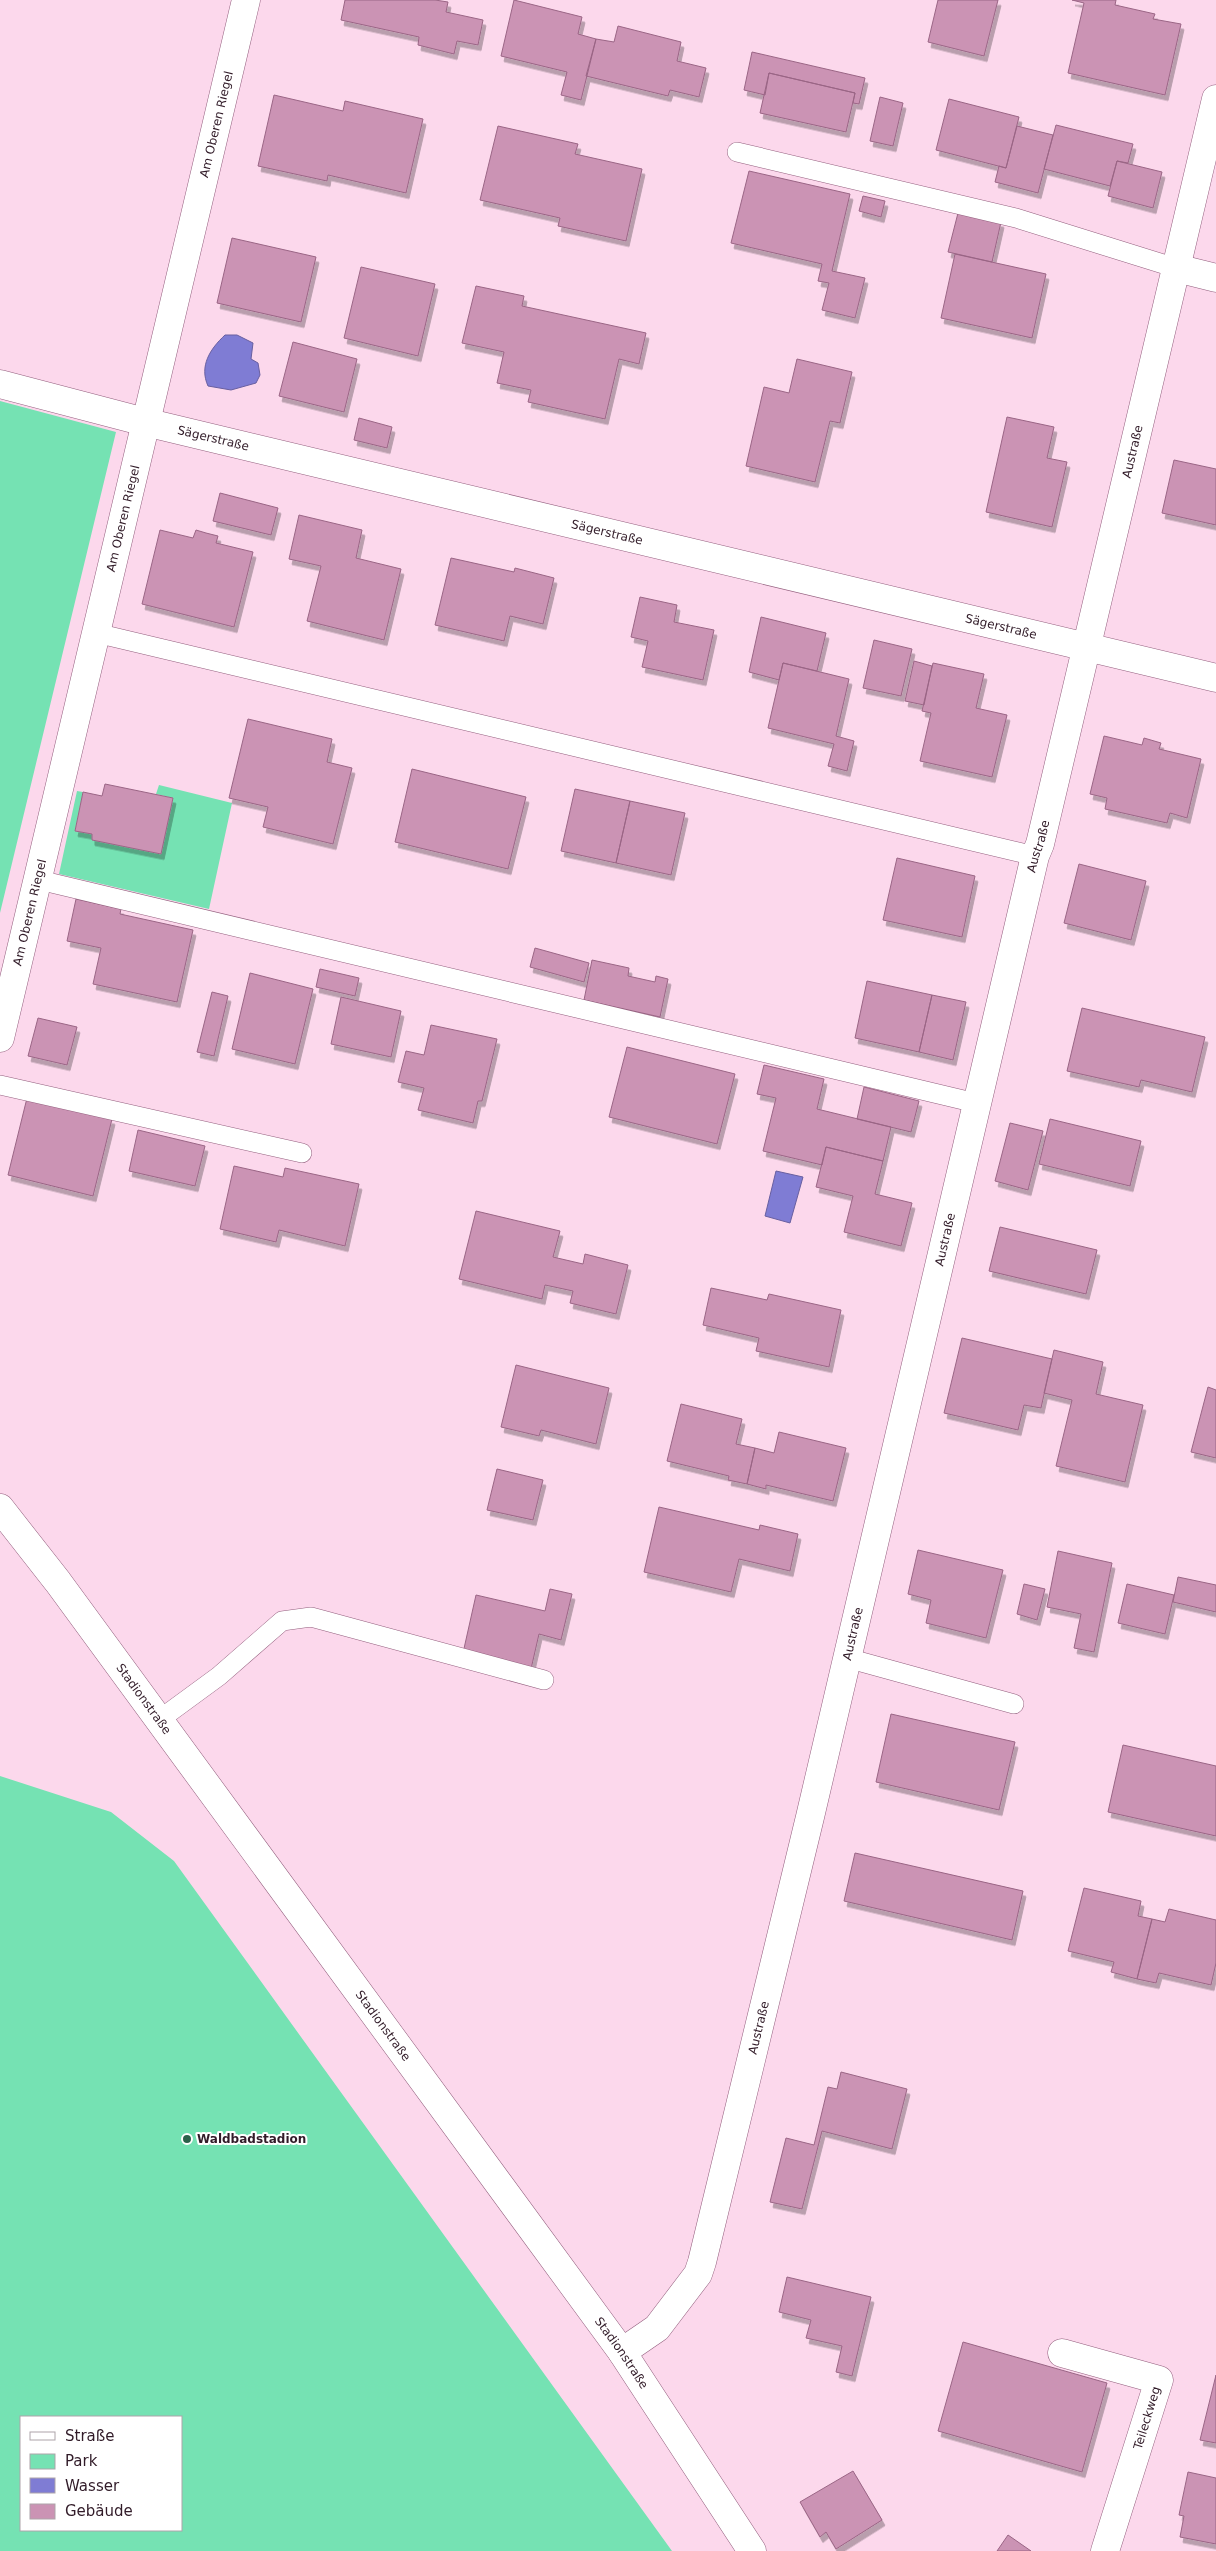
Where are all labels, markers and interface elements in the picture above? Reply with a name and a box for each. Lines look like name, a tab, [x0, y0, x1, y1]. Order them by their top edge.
street label: Am Oberen Riegel	[197, 70, 236, 179]
street label: Sägerstraße	[176, 423, 250, 454]
street label: Austraße	[1120, 424, 1146, 480]
street label: Am Oberen Riegel	[104, 464, 143, 573]
street label: Sägerstraße	[570, 517, 644, 548]
street label: Sägerstraße	[964, 611, 1038, 642]
street label: Austraße	[1024, 819, 1052, 874]
street label: Am Oberen Riegel	[10, 858, 49, 967]
street label: Austraße	[932, 1212, 958, 1267]
street label: Austraße	[840, 1606, 866, 1662]
street label: Stadionstraße	[113, 1661, 174, 1737]
street label: Stadionstraße	[353, 1988, 413, 2064]
street label: Austraße	[746, 2000, 772, 2056]
place label: Waldbadstadion	[197, 2132, 306, 2146]
marker: Waldbadstadion	[181, 2133, 193, 2145]
street label: Stadionstraße	[592, 2314, 651, 2391]
street label: Teileckweg	[1130, 2385, 1163, 2452]
legend	[20, 2416, 182, 2531]
text: Straße	[65, 2427, 114, 2445]
text: Park	[65, 2452, 98, 2470]
text: Wasser	[65, 2477, 120, 2495]
text: Gebäude	[65, 2502, 133, 2520]

